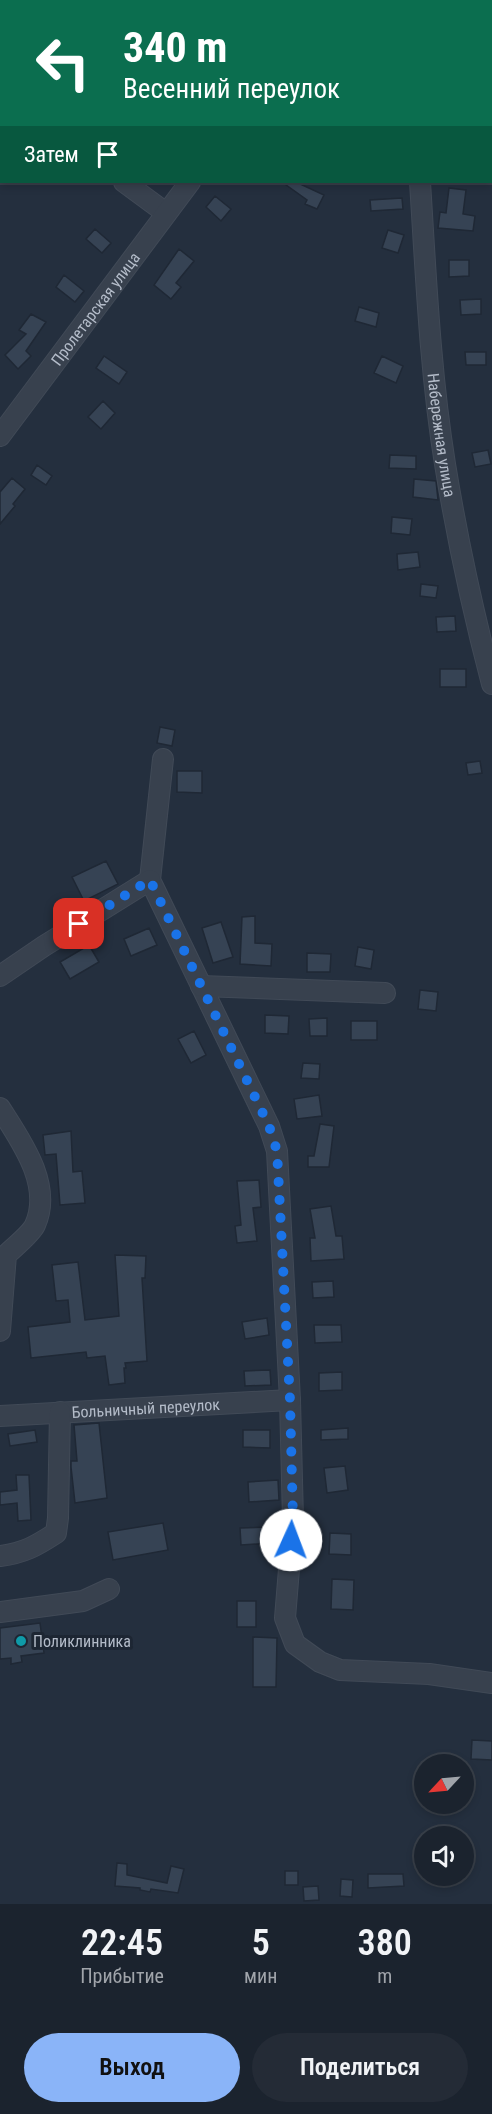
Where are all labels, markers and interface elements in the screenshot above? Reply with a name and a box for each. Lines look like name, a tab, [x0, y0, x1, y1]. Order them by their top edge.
text: 340 m	[123, 23, 228, 72]
icon: left	[24, 24, 102, 102]
text: Весенний переулок	[123, 73, 340, 105]
icon: arrive	[91, 138, 124, 171]
text: Затем	[24, 142, 79, 167]
street label: Пролетарская улица	[47, 248, 144, 369]
street label: Набережная улица	[424, 372, 460, 498]
pin	[53, 898, 104, 949]
icon: arrive	[62, 907, 95, 940]
street label: Больничный переулок	[71, 1394, 221, 1422]
position arrow	[259, 1508, 323, 1572]
place label: Поликлинника	[33, 1632, 131, 1651]
marker: Поликлинника	[14, 1634, 28, 1648]
north arrow	[414, 1754, 474, 1814]
map controls	[414, 1754, 474, 1886]
button: sound	[414, 1826, 474, 1886]
text: 22:45	[81, 1922, 163, 1964]
text: 5	[252, 1922, 270, 1964]
text: 380	[358, 1922, 412, 1964]
text: Прибытие	[80, 1964, 164, 1988]
text: мин	[244, 1964, 277, 1988]
text: m	[377, 1964, 392, 1988]
button: Выход	[24, 2033, 240, 2102]
button: Поделиться	[252, 2033, 468, 2102]

